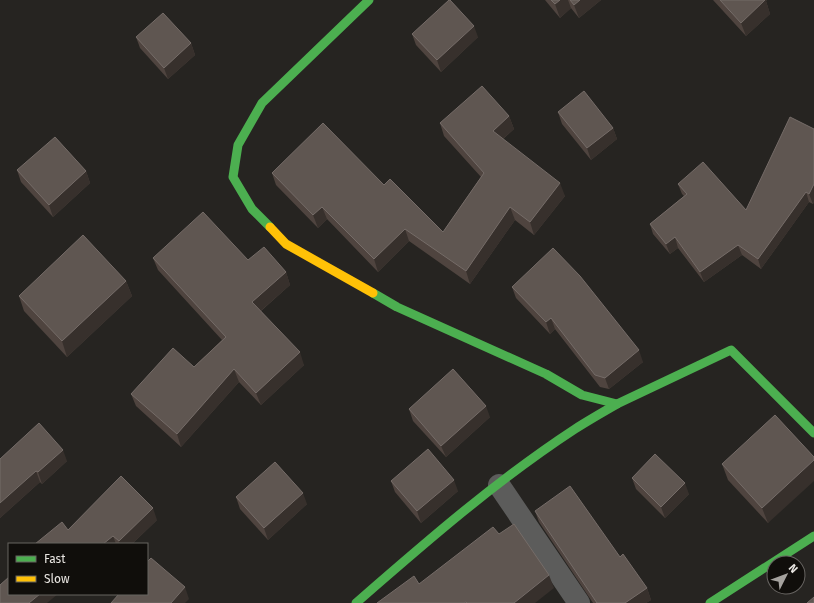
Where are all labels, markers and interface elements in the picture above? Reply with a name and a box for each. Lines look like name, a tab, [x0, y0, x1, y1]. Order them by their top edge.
legend	[8, 543, 148, 595]
text: Fast	[44, 552, 66, 566]
north arrow	[766, 555, 806, 595]
text: N	[786, 562, 800, 576]
text: Slow	[44, 572, 70, 586]

